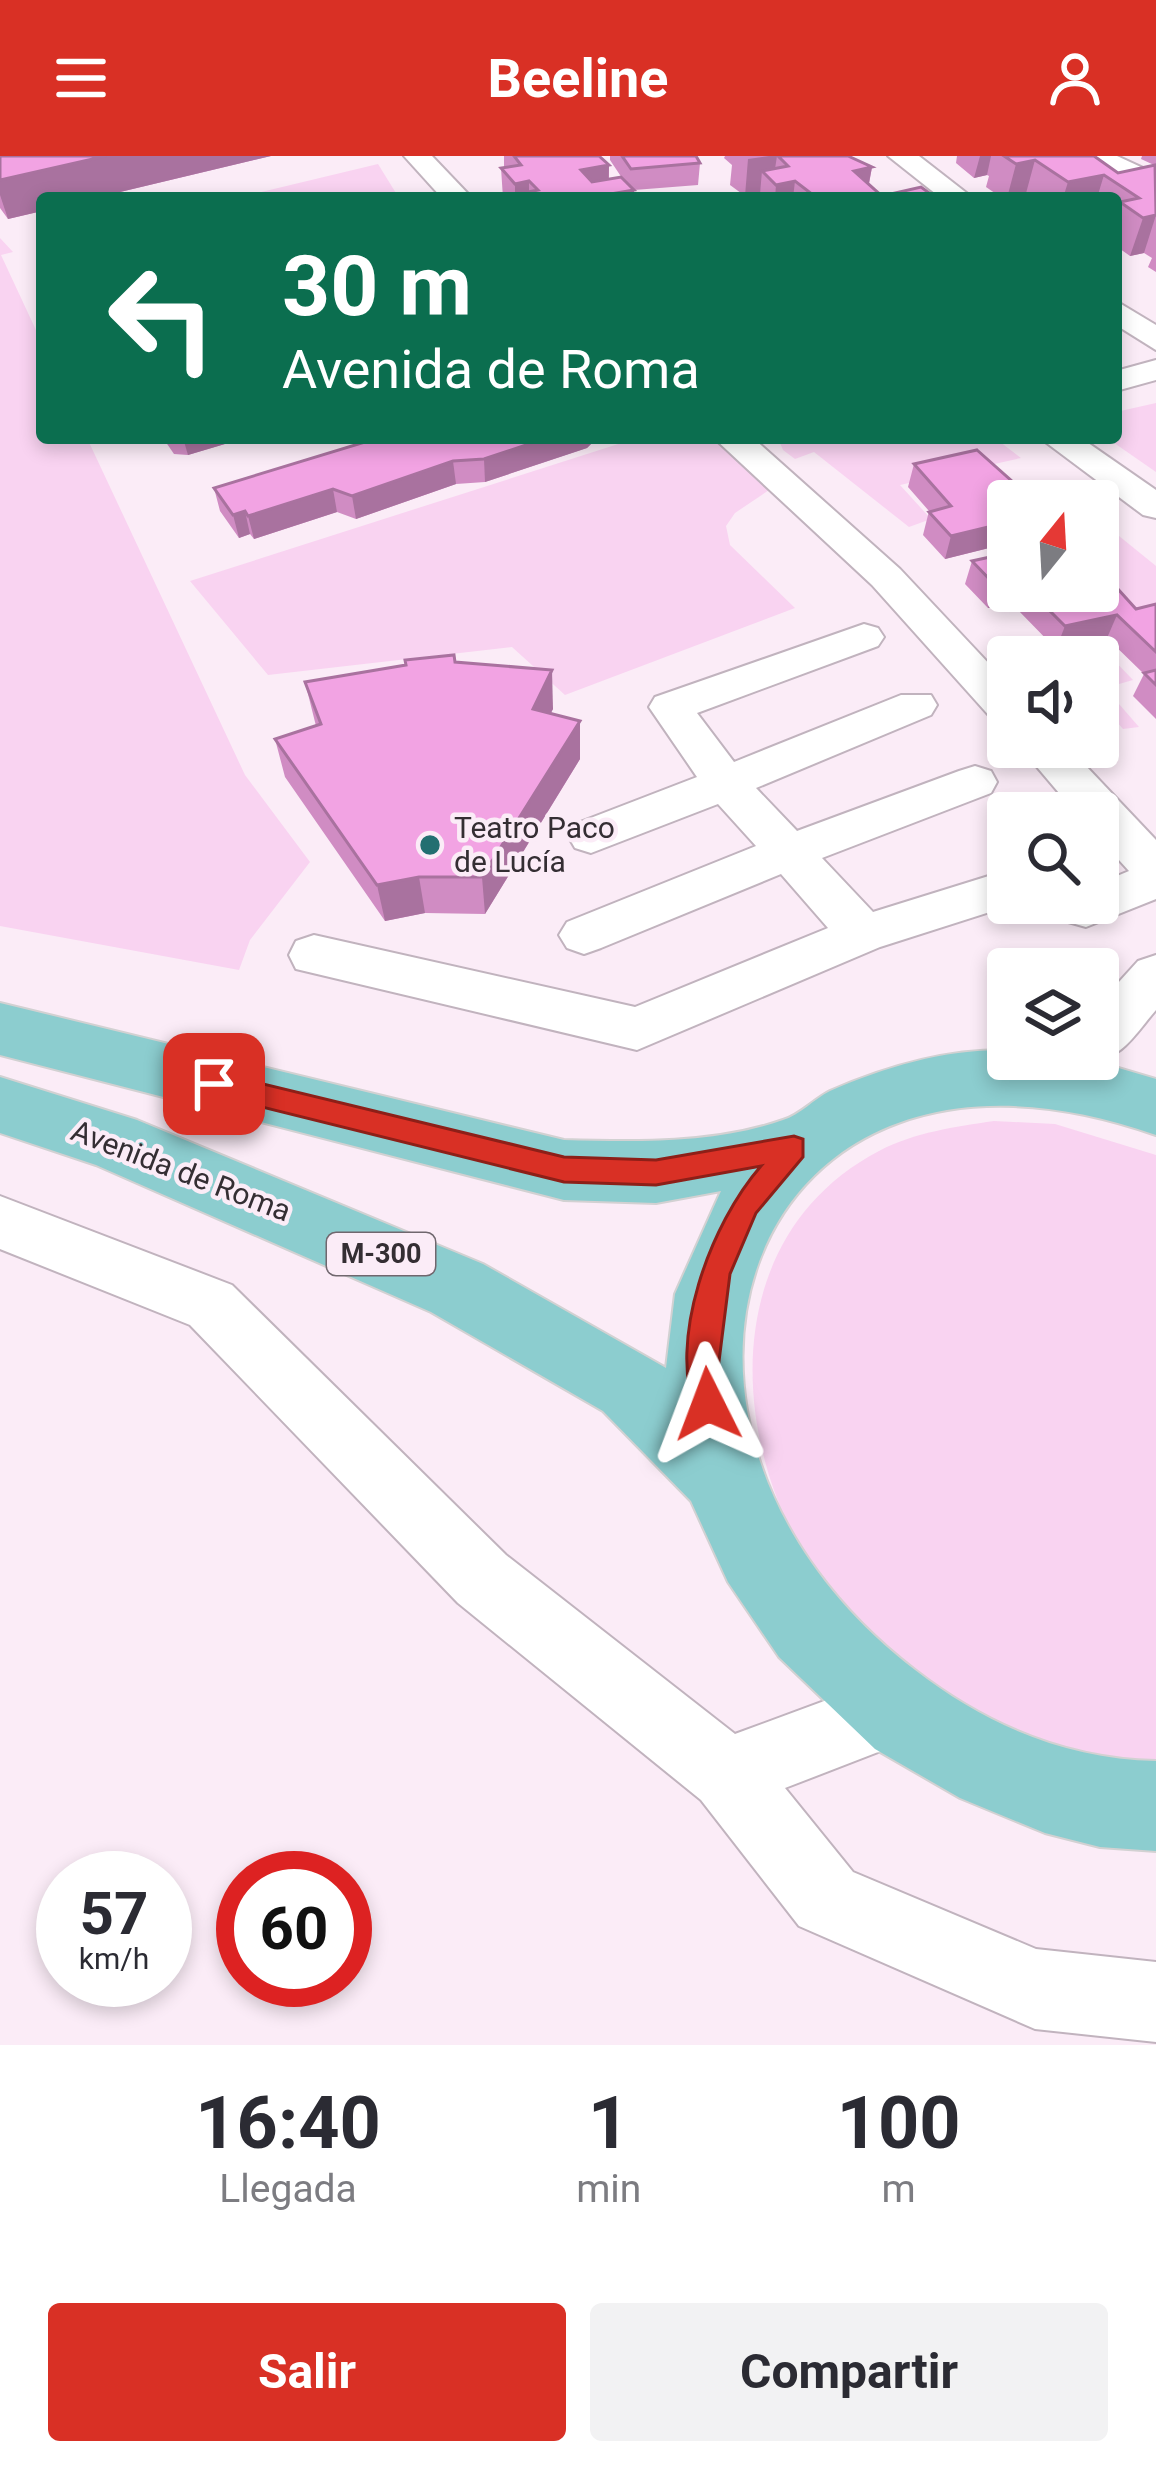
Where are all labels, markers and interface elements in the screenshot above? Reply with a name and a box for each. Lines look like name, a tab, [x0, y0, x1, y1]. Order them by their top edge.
icon: menu	[48, 45, 114, 111]
icon: person	[1042, 45, 1108, 111]
text: Beeline	[488, 47, 668, 110]
text: 30 m	[282, 237, 472, 336]
icon: left	[84, 240, 240, 396]
text: Avenida de Roma	[282, 338, 700, 401]
north arrow	[987, 480, 1119, 612]
map controls	[987, 480, 1119, 1080]
button: sound	[987, 636, 1119, 768]
button: search	[987, 792, 1119, 924]
place label: Teatro Paco de Lucía	[454, 810, 615, 879]
marker: Teatro Paco de Lucía	[417, 832, 443, 858]
button: layers	[987, 948, 1119, 1080]
pin	[163, 1033, 265, 1135]
icon: arrive	[181, 1051, 247, 1117]
street label: Avenida de Roma	[67, 1113, 296, 1228]
road number: M-300	[327, 1233, 435, 1275]
position arrow	[645, 1341, 771, 1467]
speed limit sign: 60	[216, 1851, 372, 2007]
text: 57	[80, 1878, 148, 1949]
text: km/h	[79, 1941, 149, 1976]
text: 16:40	[195, 2081, 381, 2166]
text: 1	[588, 2081, 629, 2166]
text: 100	[837, 2081, 961, 2166]
text: Llegada	[219, 2166, 357, 2212]
text: min	[576, 2166, 641, 2212]
text: m	[882, 2166, 916, 2212]
button: Salir	[48, 2303, 566, 2441]
button: Compartir	[590, 2303, 1108, 2441]

